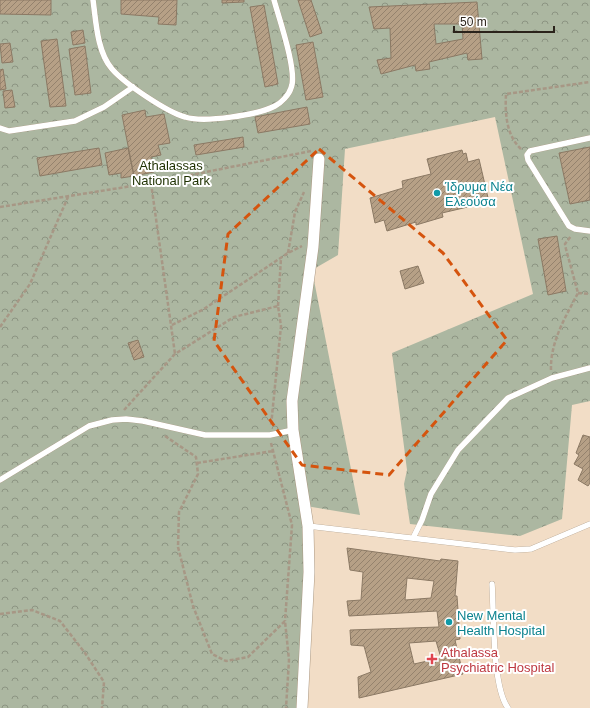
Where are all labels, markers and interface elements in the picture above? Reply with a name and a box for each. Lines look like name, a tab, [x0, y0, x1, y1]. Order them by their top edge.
scale bar	[454, 8, 554, 34]
text: 50 m	[460, 15, 487, 29]
park label: Athalassas National Park	[132, 158, 211, 188]
place label: Ίδρυμα Νέα Ελεούσα	[444, 179, 514, 209]
marker: Ίδρυμα Νέα Ελεούσα	[432, 188, 442, 198]
place label: New Mental Health Hospital	[457, 608, 545, 638]
marker: New Mental Health Hospital	[444, 617, 454, 627]
place label: Athalassa Psychiatric Hospital	[441, 645, 555, 675]
marker: Athalassa Psychiatric Hospital	[426, 653, 438, 665]

